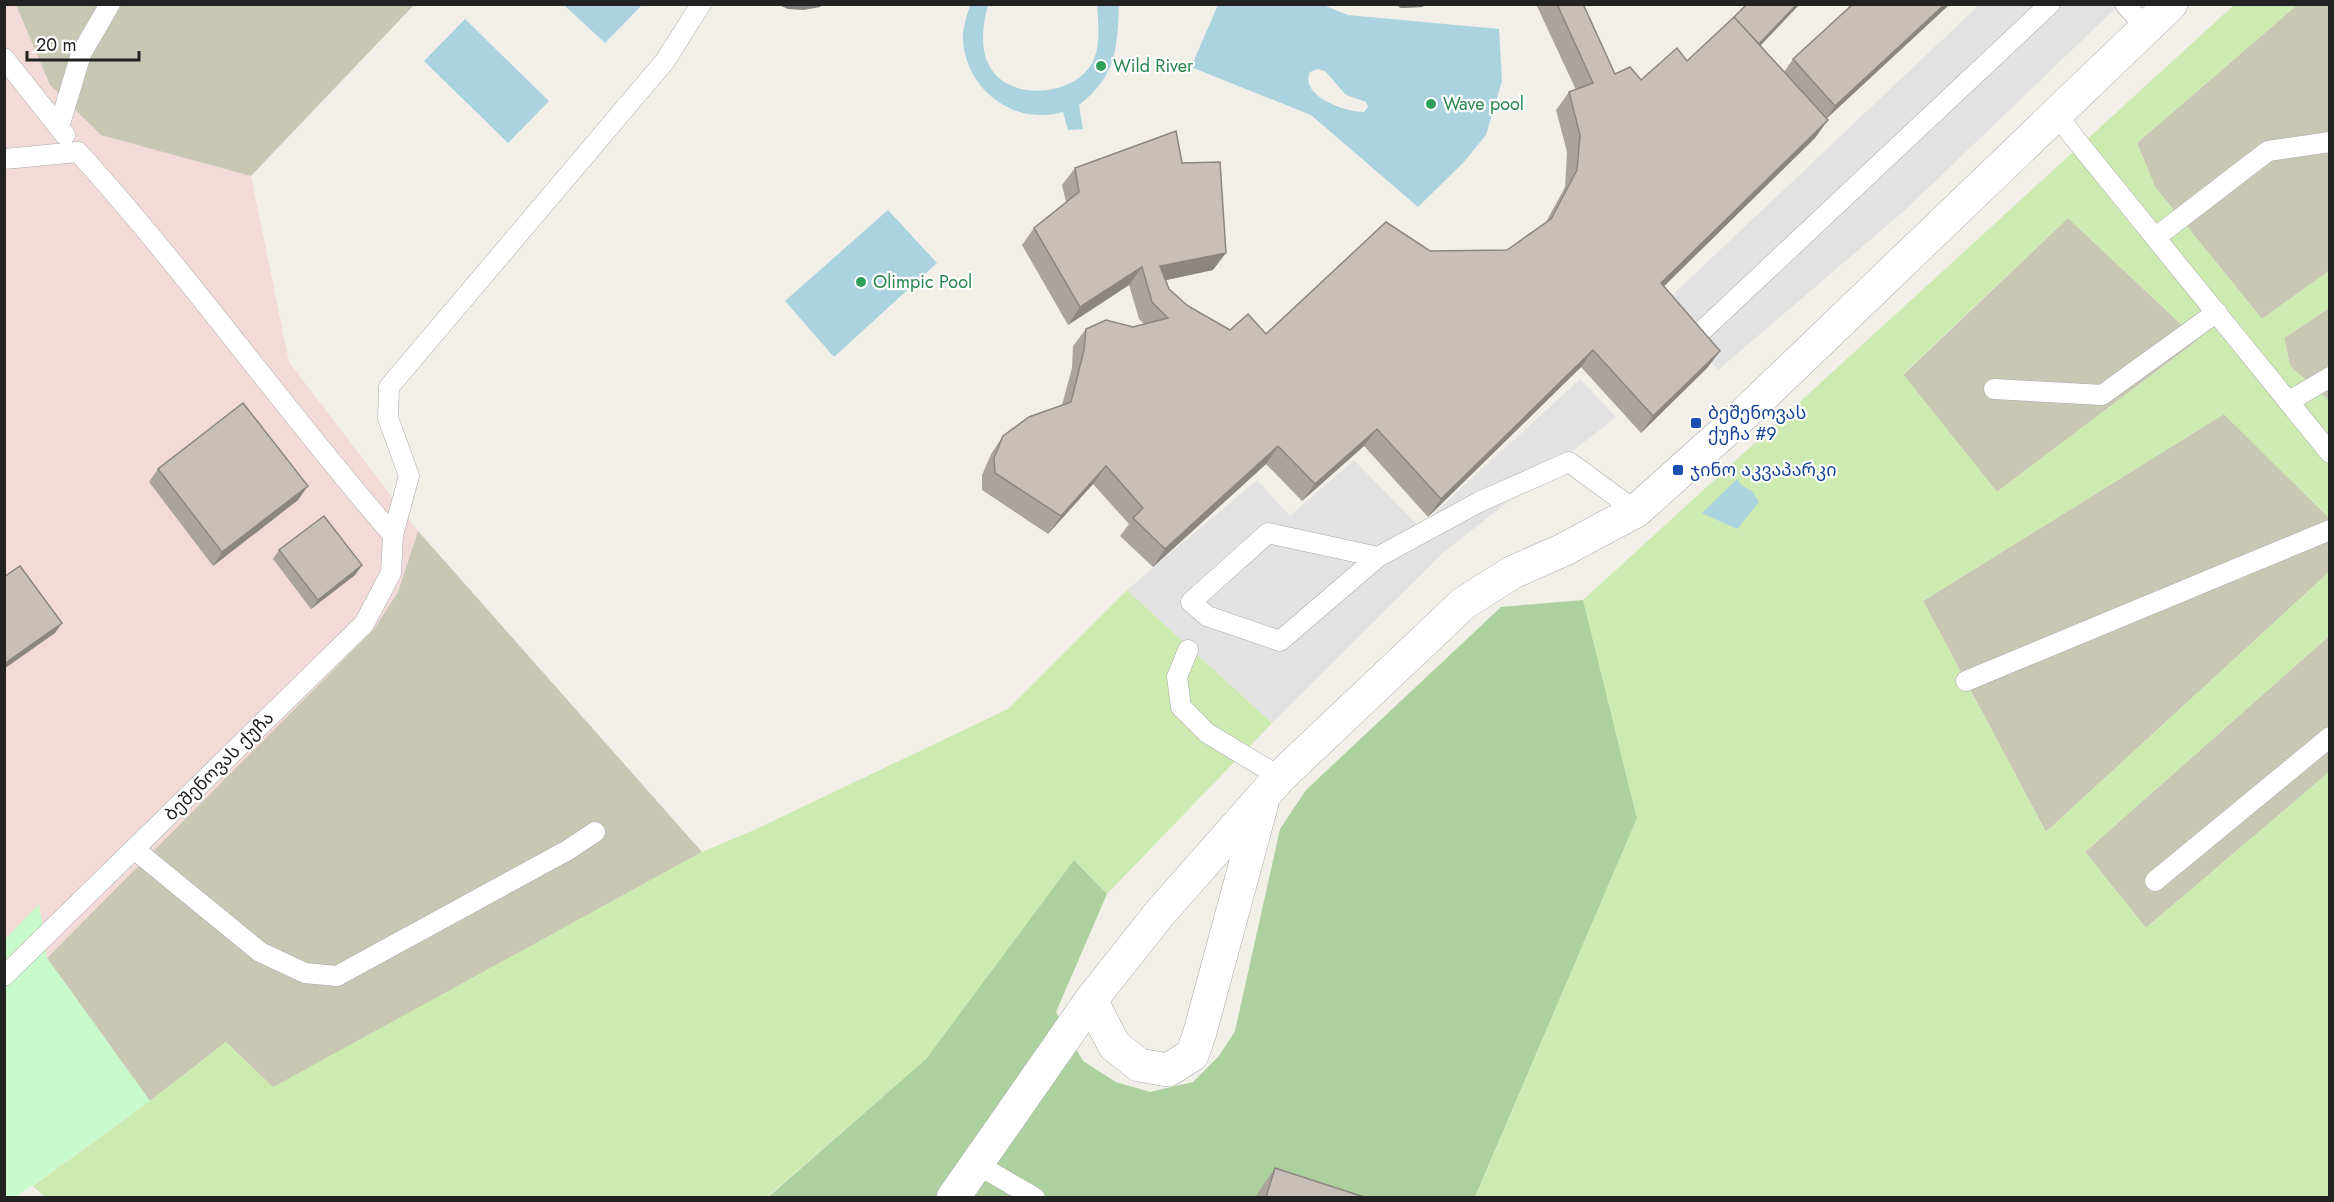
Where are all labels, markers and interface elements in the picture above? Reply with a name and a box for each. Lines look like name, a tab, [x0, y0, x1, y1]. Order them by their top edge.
scale bar	[27, 24, 140, 62]
text: 20 m	[36, 32, 76, 58]
place label: Wild River	[1113, 53, 1194, 79]
marker: Wild River	[1094, 59, 1108, 73]
place label: Wave pool	[1443, 91, 1524, 117]
marker: Wave pool	[1424, 97, 1438, 111]
place label: Olimpic Pool	[873, 269, 972, 295]
marker: Olimpic Pool	[854, 275, 868, 289]
place label: ბეშენოვას ქუჩა #9	[1708, 400, 1806, 447]
marker: ბეშენოვას ქუჩა #9	[1689, 416, 1703, 430]
place label: ჯინო აკვაპარკი	[1690, 457, 1837, 483]
marker: ჯინო აკვაპარკი	[1671, 463, 1685, 477]
street label: ბეშენოვას ქუჩა	[158, 705, 280, 827]

